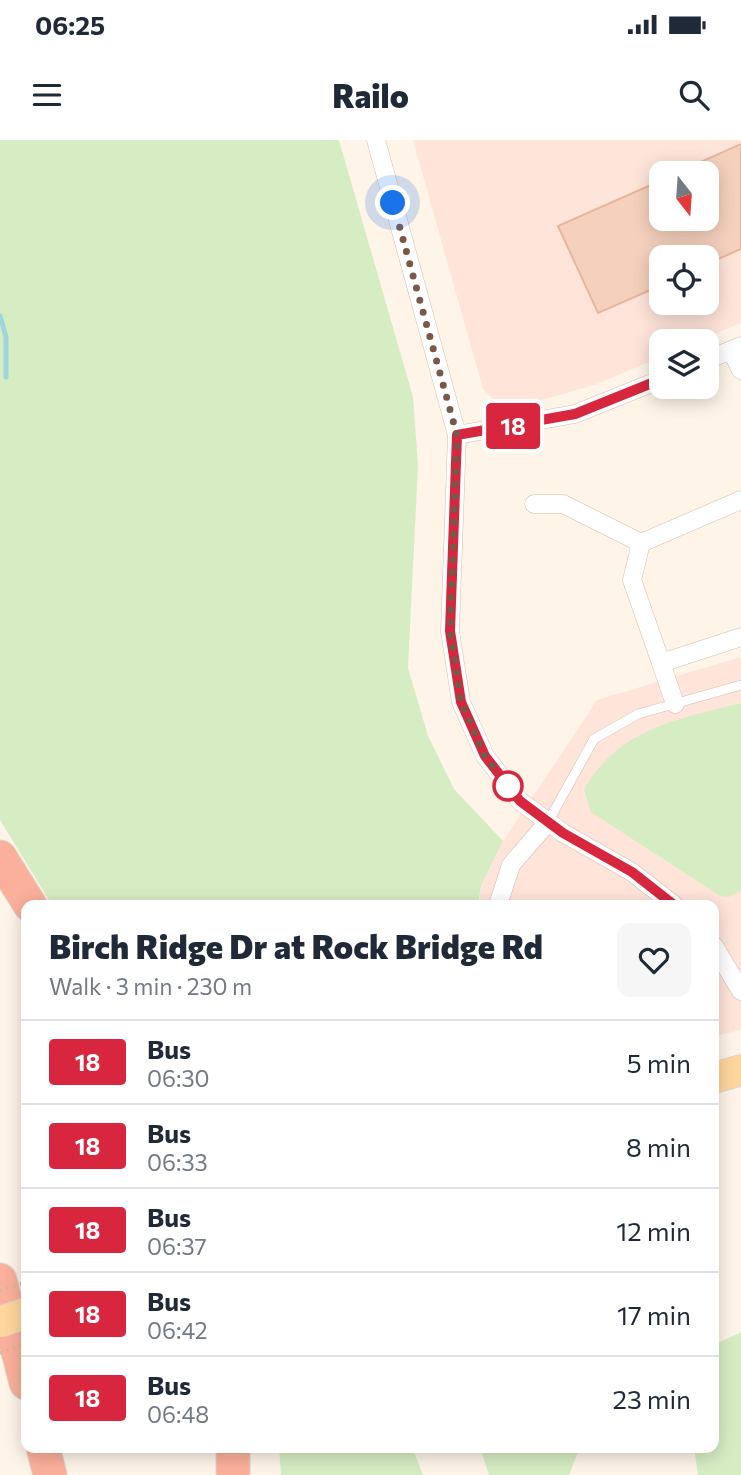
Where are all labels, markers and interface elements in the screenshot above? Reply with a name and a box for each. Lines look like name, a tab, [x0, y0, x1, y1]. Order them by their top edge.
text: 06:25	[35, 9, 105, 40]
text: Railo	[332, 75, 409, 115]
icon: menu	[28, 76, 66, 114]
icon: search	[675, 76, 713, 114]
north arrow	[649, 161, 719, 231]
map controls	[649, 161, 719, 399]
your location	[375, 185, 410, 220]
button: locate	[649, 245, 719, 315]
button: layers	[649, 329, 719, 399]
line badge: 18	[482, 403, 544, 449]
text: 18	[500, 411, 526, 440]
unlabelled marker	[493, 771, 523, 801]
button: heart	[617, 923, 691, 997]
text: Birch Ridge Dr at Rock Bridge Rd	[49, 925, 543, 966]
text: Walk · 3 min · 230 m	[49, 972, 252, 1000]
text: Bus	[147, 1033, 191, 1064]
text: 18	[75, 1047, 100, 1076]
text: 5 min	[627, 1047, 691, 1078]
text: 06:30	[147, 1064, 210, 1092]
text: Bus	[147, 1117, 191, 1148]
text: 18	[75, 1131, 100, 1160]
text: 8 min	[626, 1131, 691, 1162]
text: 06:33	[147, 1148, 208, 1176]
text: Bus	[147, 1201, 191, 1232]
text: 18	[75, 1215, 100, 1244]
text: 12 min	[616, 1215, 691, 1246]
text: 06:37	[147, 1232, 207, 1260]
text: Bus	[147, 1285, 191, 1316]
text: 18	[75, 1299, 100, 1328]
text: 17 min	[617, 1299, 691, 1330]
text: 06:42	[147, 1316, 208, 1344]
text: Bus	[147, 1369, 191, 1400]
text: 18	[75, 1383, 100, 1412]
text: 23 min	[613, 1383, 691, 1414]
text: 06:48	[147, 1400, 209, 1428]

